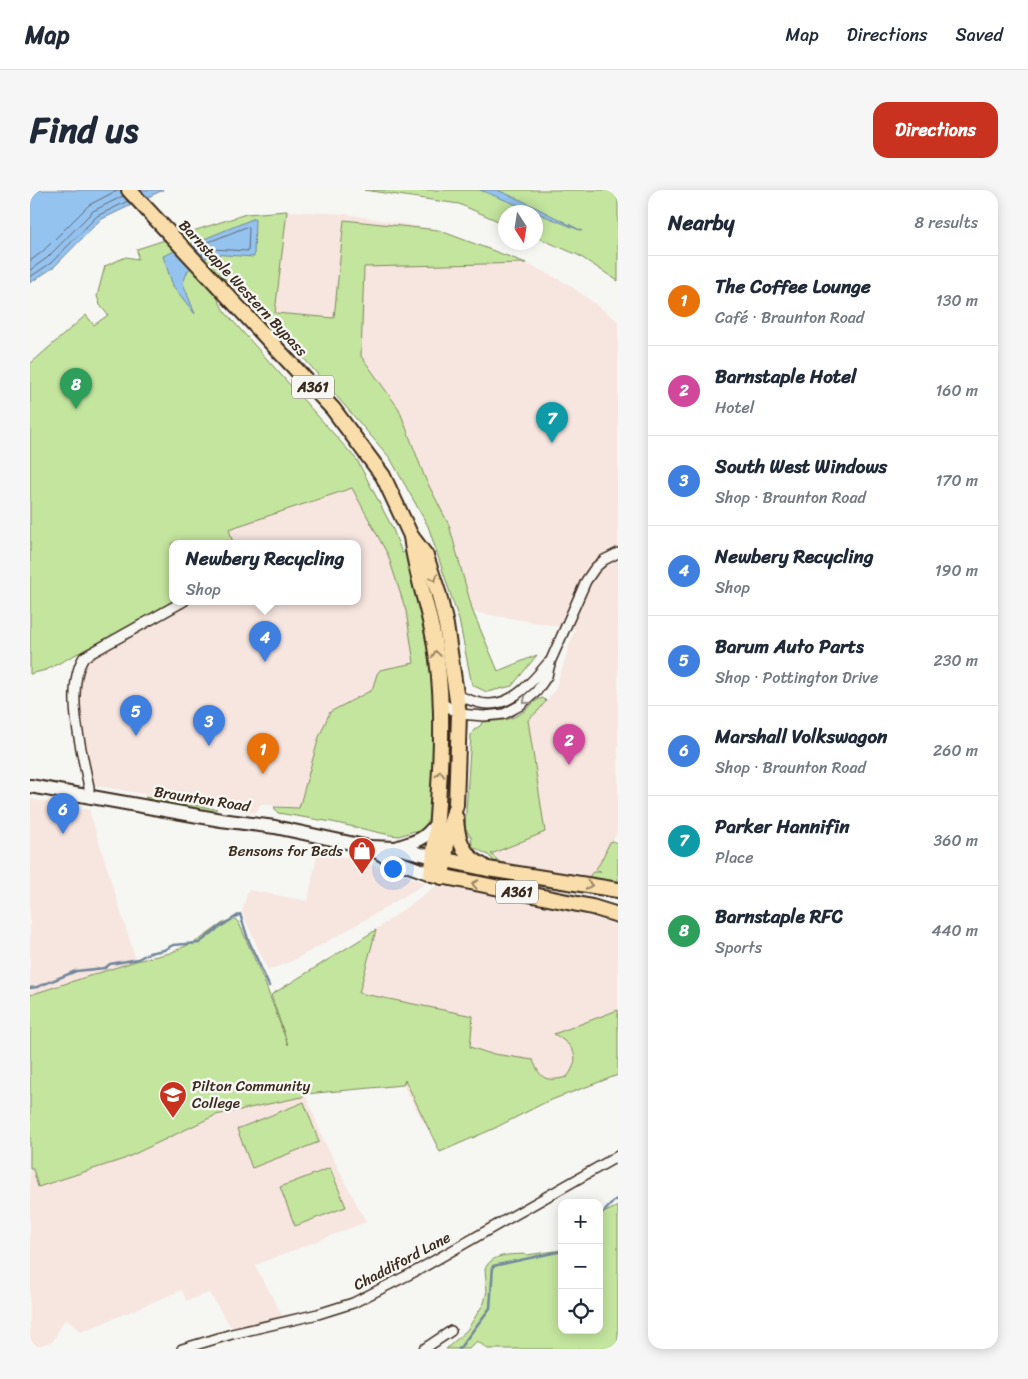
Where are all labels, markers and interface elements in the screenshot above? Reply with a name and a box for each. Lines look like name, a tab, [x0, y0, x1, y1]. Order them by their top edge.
text: Map	[25, 14, 69, 56]
text: Map	[786, 19, 819, 51]
text: Directions	[847, 19, 928, 51]
text: Saved	[956, 19, 1003, 51]
text: Find us	[30, 99, 138, 161]
button: Directions	[873, 102, 998, 158]
text: Nearby	[668, 204, 734, 242]
north arrow	[498, 205, 543, 250]
text: 8 results	[915, 208, 978, 237]
street label: Barnstaple Western Bypass	[172, 213, 314, 363]
text: The Coffee Lounge	[715, 270, 871, 303]
text: 1	[681, 286, 687, 315]
text: 130 m	[936, 286, 978, 315]
text: Café · Braunton Road	[715, 303, 864, 332]
text: Barnstaple Hotel	[715, 360, 856, 393]
pin: 8	[60, 368, 92, 409]
road number: A361	[292, 376, 334, 398]
text: 2	[679, 376, 689, 405]
text: 160 m	[935, 376, 978, 405]
text: Hotel	[715, 393, 754, 422]
pin: 7	[536, 402, 568, 443]
text: South West Windows	[715, 450, 887, 483]
text: 3	[680, 466, 688, 495]
text: 170 m	[935, 466, 978, 495]
text: Shop · Braunton Road	[715, 483, 866, 512]
popup	[169, 540, 361, 605]
text: Newbery Recycling	[715, 540, 874, 573]
text: Newbery Recycling	[186, 542, 344, 575]
text: 4	[679, 556, 689, 585]
text: 190 m	[935, 556, 978, 585]
one-way arrow	[428, 573, 438, 582]
text: Shop	[715, 573, 750, 602]
text: Shop	[186, 575, 221, 604]
pin: 4	[249, 621, 281, 662]
text: Barum Auto Parts	[715, 630, 864, 663]
text: 5	[679, 646, 689, 675]
text: 230 m	[933, 646, 978, 675]
one-way arrow	[432, 650, 442, 659]
text: Shop · Pottington Drive	[715, 663, 878, 692]
pin: 5	[120, 695, 152, 736]
one-way arrow	[523, 695, 532, 703]
pin: 3	[193, 705, 225, 746]
text: Marshall Volkswagon	[715, 720, 887, 753]
pin: 2	[553, 724, 585, 765]
pin: 1	[247, 733, 279, 774]
text: 6	[679, 736, 689, 765]
text: 260 m	[933, 736, 978, 765]
text: Shop · Braunton Road	[715, 753, 866, 782]
one-way arrow	[434, 770, 445, 778]
street label: Braunton Road	[152, 779, 253, 820]
pin: 6	[47, 793, 79, 834]
text: Parker Hannifin	[715, 810, 850, 843]
text: 7	[679, 826, 689, 855]
text: 360 m	[934, 826, 978, 855]
shop icon: Bensons for Beds	[347, 836, 377, 875]
place label: Bensons for Beds	[228, 838, 343, 864]
text: Place	[715, 843, 754, 872]
your location	[380, 856, 406, 882]
one-way arrow	[471, 879, 480, 890]
one-way arrow	[585, 879, 593, 889]
road number: A361	[496, 880, 538, 904]
text: Barnstaple RFC	[715, 900, 843, 933]
text: 8	[679, 916, 689, 945]
text: 440 m	[931, 916, 978, 945]
text: Sports	[715, 933, 762, 962]
place label: Pilton Community College	[192, 1073, 310, 1116]
school or university icon: Pilton Community College	[158, 1080, 188, 1119]
map controls	[558, 1199, 603, 1334]
button: +	[558, 1199, 603, 1244]
street label: Chaddiford Lane	[349, 1224, 456, 1298]
button: −	[558, 1244, 603, 1289]
button: locate	[558, 1289, 603, 1334]

